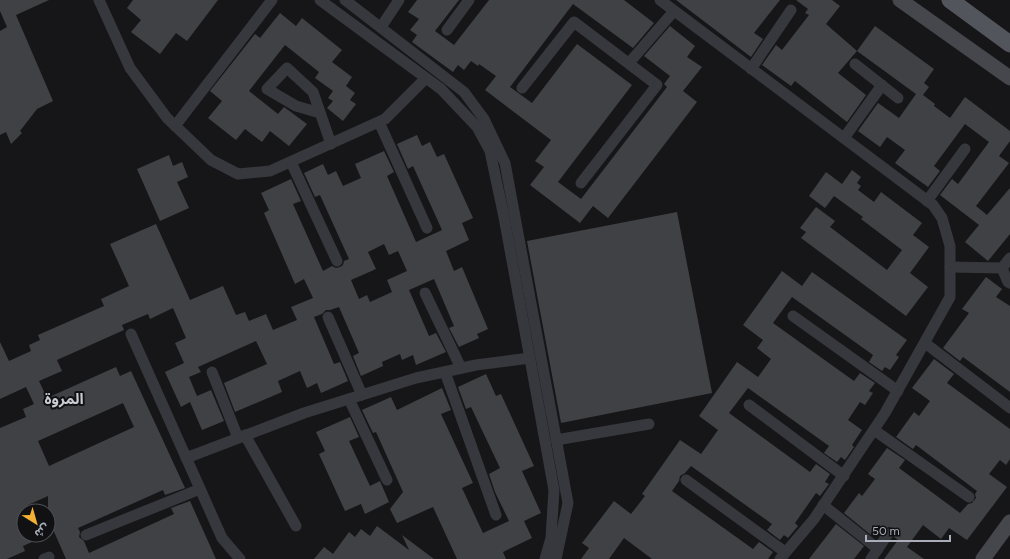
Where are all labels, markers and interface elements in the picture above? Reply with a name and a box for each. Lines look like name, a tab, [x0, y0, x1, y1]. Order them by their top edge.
district label: المروة	[44, 390, 84, 408]
north arrow	[16, 503, 56, 543]
scale bar	[866, 517, 950, 543]
text: ش	[32, 521, 52, 540]
text: 50 m	[872, 524, 900, 538]

